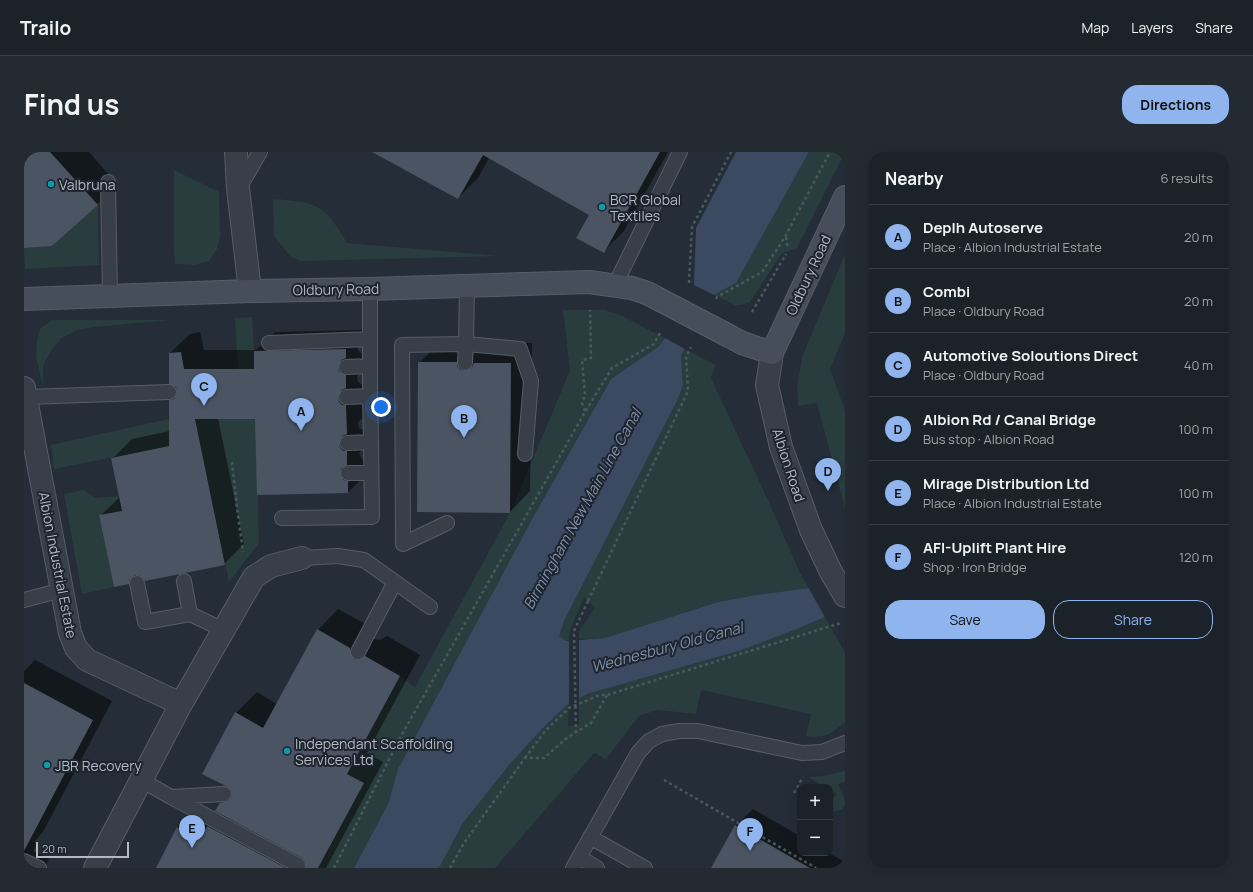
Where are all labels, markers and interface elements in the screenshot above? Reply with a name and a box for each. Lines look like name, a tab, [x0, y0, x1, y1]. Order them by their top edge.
text: Trailo	[20, 15, 71, 41]
text: Map	[1081, 18, 1109, 37]
text: Layers	[1131, 18, 1173, 37]
text: Share	[1195, 18, 1233, 37]
text: Find us	[24, 85, 119, 123]
button: Directions	[1122, 85, 1229, 124]
text: Nearby	[885, 167, 943, 190]
text: 6 results	[1161, 169, 1213, 187]
place label: Valbruna	[59, 175, 116, 194]
marker: Valbruna	[46, 179, 56, 189]
place label: BCR Global Textiles	[610, 190, 681, 225]
marker: BCR Global Textiles	[597, 202, 607, 212]
text: Deplh Autoserve	[923, 217, 1043, 238]
text: A	[894, 228, 902, 246]
text: 20 m	[1184, 228, 1213, 246]
street label: Oldbury Road	[781, 232, 835, 318]
text: Place · Albion Industrial Estate	[923, 238, 1102, 256]
street label: Oldbury Road	[293, 279, 379, 299]
text: Combi	[923, 281, 970, 302]
text: B	[894, 292, 902, 310]
text: 20 m	[1184, 292, 1213, 310]
text: Place · Oldbury Road	[923, 302, 1044, 320]
text: Automotive Soloutions Direct	[923, 345, 1138, 366]
text: C	[893, 356, 903, 374]
text: 40 m	[1184, 356, 1213, 374]
text: Place · Oldbury Road	[923, 366, 1044, 384]
pin: C	[191, 373, 217, 406]
your location	[371, 397, 391, 417]
pin: A	[288, 398, 314, 431]
water label: Birmingham New Main Line Canal	[518, 403, 647, 613]
pin: B	[451, 405, 477, 438]
text: Albion Rd / Canal Bridge	[923, 409, 1096, 430]
text: D	[893, 420, 903, 438]
text: 100 m	[1178, 420, 1213, 438]
street label: Albion Road	[768, 426, 810, 504]
text: Bus stop · Albion Road	[923, 430, 1054, 448]
pin: D	[815, 458, 841, 491]
text: Mirage Distribution Ltd	[923, 473, 1089, 494]
text: E	[894, 484, 902, 502]
text: 100 m	[1178, 484, 1213, 502]
street label: Albion Industrial Estate	[34, 490, 82, 640]
text: Place · Albion Industrial Estate	[923, 494, 1102, 512]
text: AFI-Uplift Plant Hire	[923, 537, 1066, 558]
text: F	[895, 548, 901, 566]
text: 120 m	[1179, 548, 1213, 566]
text: Shop · Iron Bridge	[923, 558, 1027, 576]
button: Save	[885, 600, 1045, 639]
button: Share	[1053, 600, 1213, 639]
water label: Wednesbury Old Canal	[589, 616, 748, 677]
place label: Independant Scaffolding Services Ltd	[295, 734, 453, 769]
marker: Independant Scaffolding Services Ltd	[282, 746, 292, 756]
place label: JBR Recovery	[55, 756, 142, 775]
marker: JBR Recovery	[42, 760, 52, 770]
map controls	[797, 784, 833, 856]
button: +	[797, 784, 833, 820]
pin: E	[179, 815, 205, 848]
pin: F	[737, 818, 763, 851]
button: −	[797, 820, 833, 856]
scale bar	[36, 840, 129, 859]
text: 20 m	[42, 841, 67, 856]

